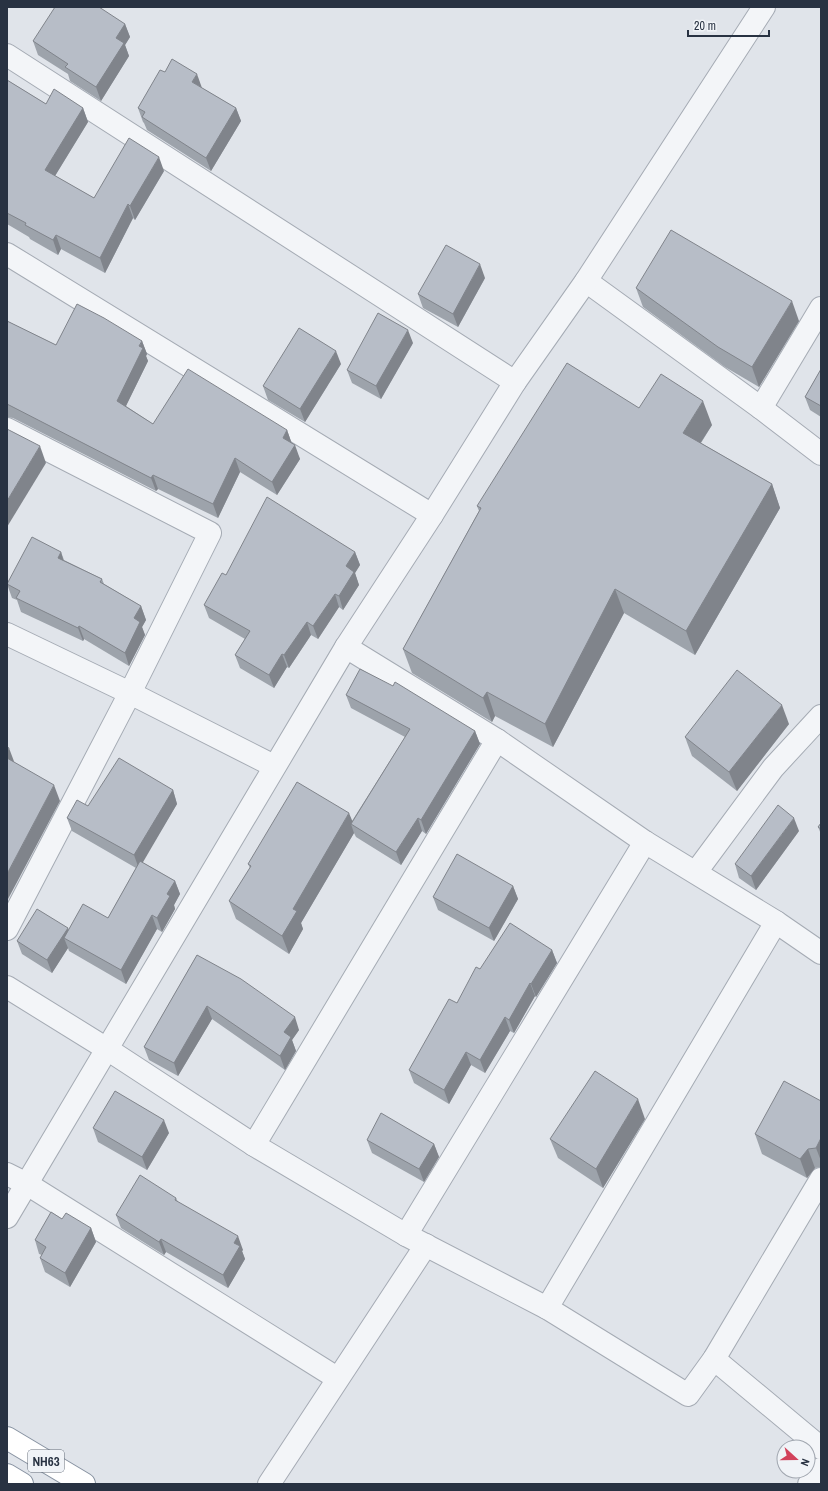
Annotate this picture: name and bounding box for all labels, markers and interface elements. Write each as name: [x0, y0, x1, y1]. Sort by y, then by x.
scale bar: [688, 12, 769, 38]
text: 20 m: [694, 18, 716, 34]
north arrow: [776, 1439, 816, 1479]
road number: NH63: [28, 1450, 64, 1472]
text: N: [798, 1457, 813, 1468]

